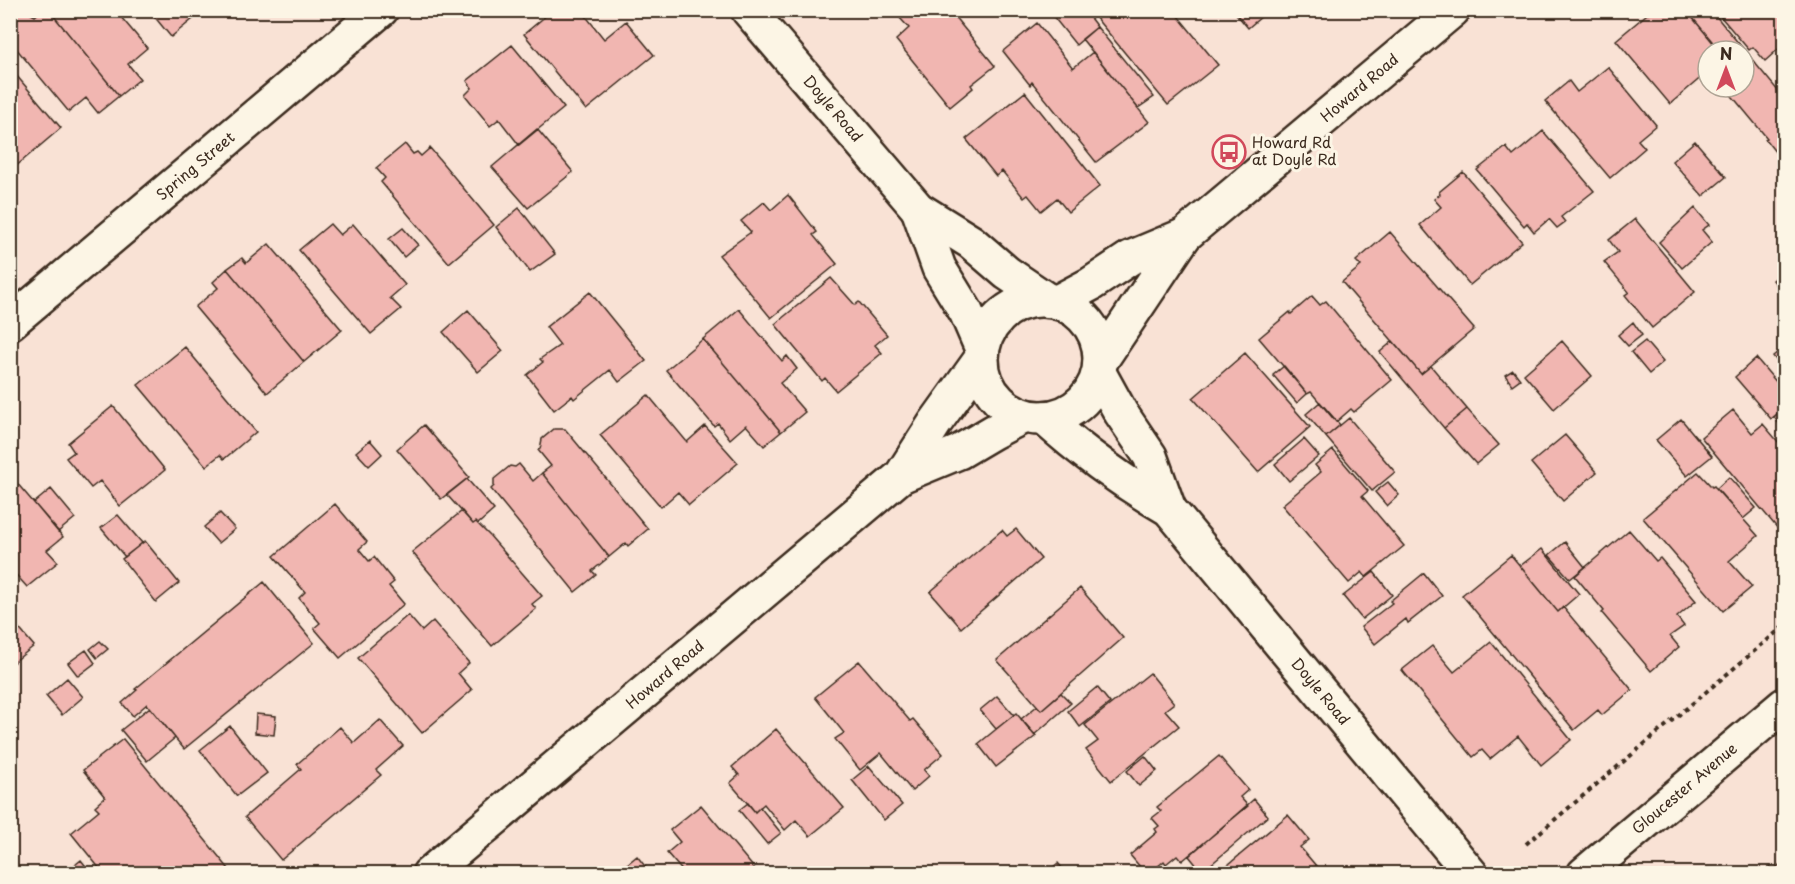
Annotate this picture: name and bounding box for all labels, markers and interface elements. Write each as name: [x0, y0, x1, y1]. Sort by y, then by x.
north arrow: [1696, 39, 1756, 99]
text: N: [1720, 41, 1732, 65]
street label: Howard Road: [1315, 47, 1403, 127]
street label: Doyle Road: [798, 69, 869, 146]
street label: Spring Street: [150, 125, 239, 205]
place label: Howard Rd at Doyle Rd: [1252, 130, 1336, 170]
bus stop icon: Howard Rd at Doyle Rd: [1211, 134, 1247, 170]
street label: Howard Road: [620, 634, 708, 713]
street label: Doyle Road: [1286, 652, 1356, 729]
street label: Gloucester Avenue: [1626, 736, 1742, 839]

